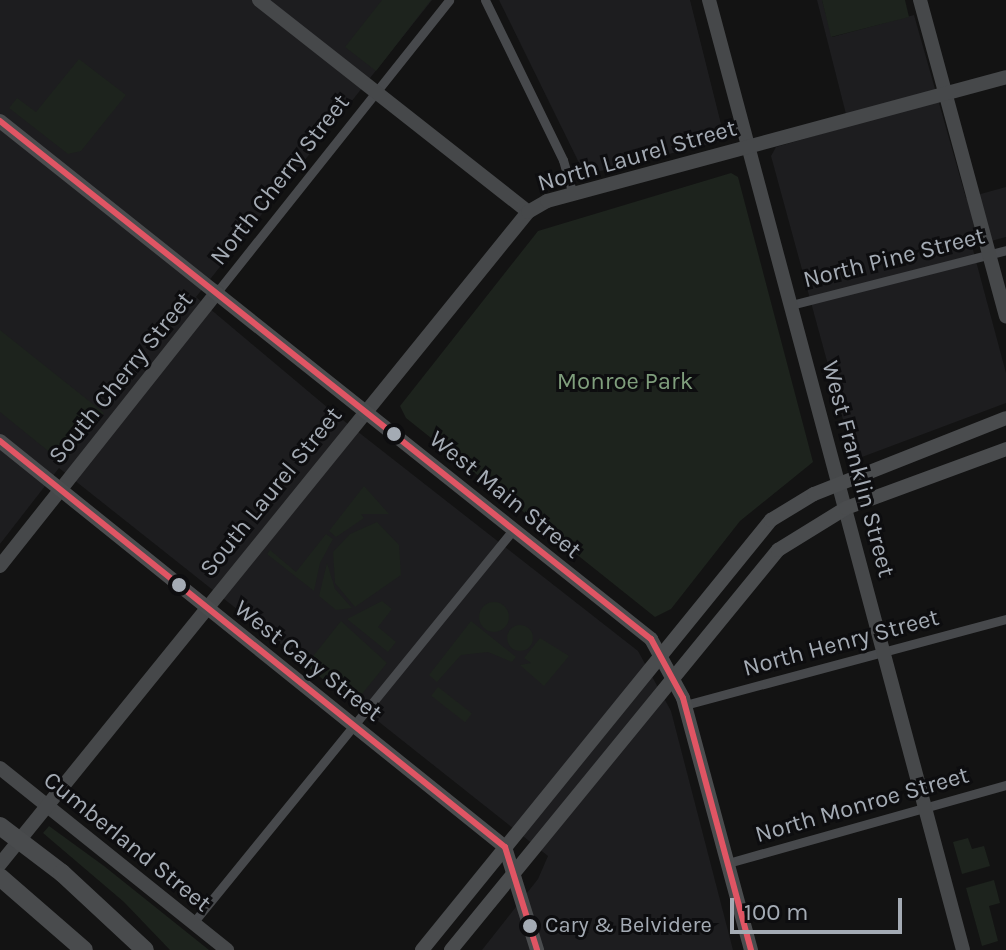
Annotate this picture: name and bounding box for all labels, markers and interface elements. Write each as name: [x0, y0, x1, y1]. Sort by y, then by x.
street label: North Cherry Street: [204, 89, 356, 271]
street label: North Laurel Street: [534, 114, 740, 198]
street label: North Pine Street: [800, 221, 988, 295]
street label: South Cherry Street: [43, 286, 199, 470]
street label: West Franklin Street: [815, 358, 901, 580]
park label: Monroe Park: [557, 368, 693, 396]
street label: South Laurel Street: [194, 401, 348, 583]
street label: West Main Street: [423, 425, 587, 565]
unlabelled marker: [386, 426, 402, 442]
unlabelled marker: [171, 577, 187, 593]
street label: West Cary Street: [228, 594, 388, 728]
street label: North Henry Street: [740, 603, 942, 683]
street label: North Monroe Street: [752, 761, 972, 849]
street label: Cumberland Street: [37, 766, 217, 918]
scale bar: [734, 882, 906, 932]
text: 100 m: [744, 898, 809, 926]
place label: Cary & Belvidere: [545, 913, 712, 939]
marker: Cary & Belvidere: [522, 918, 538, 934]

